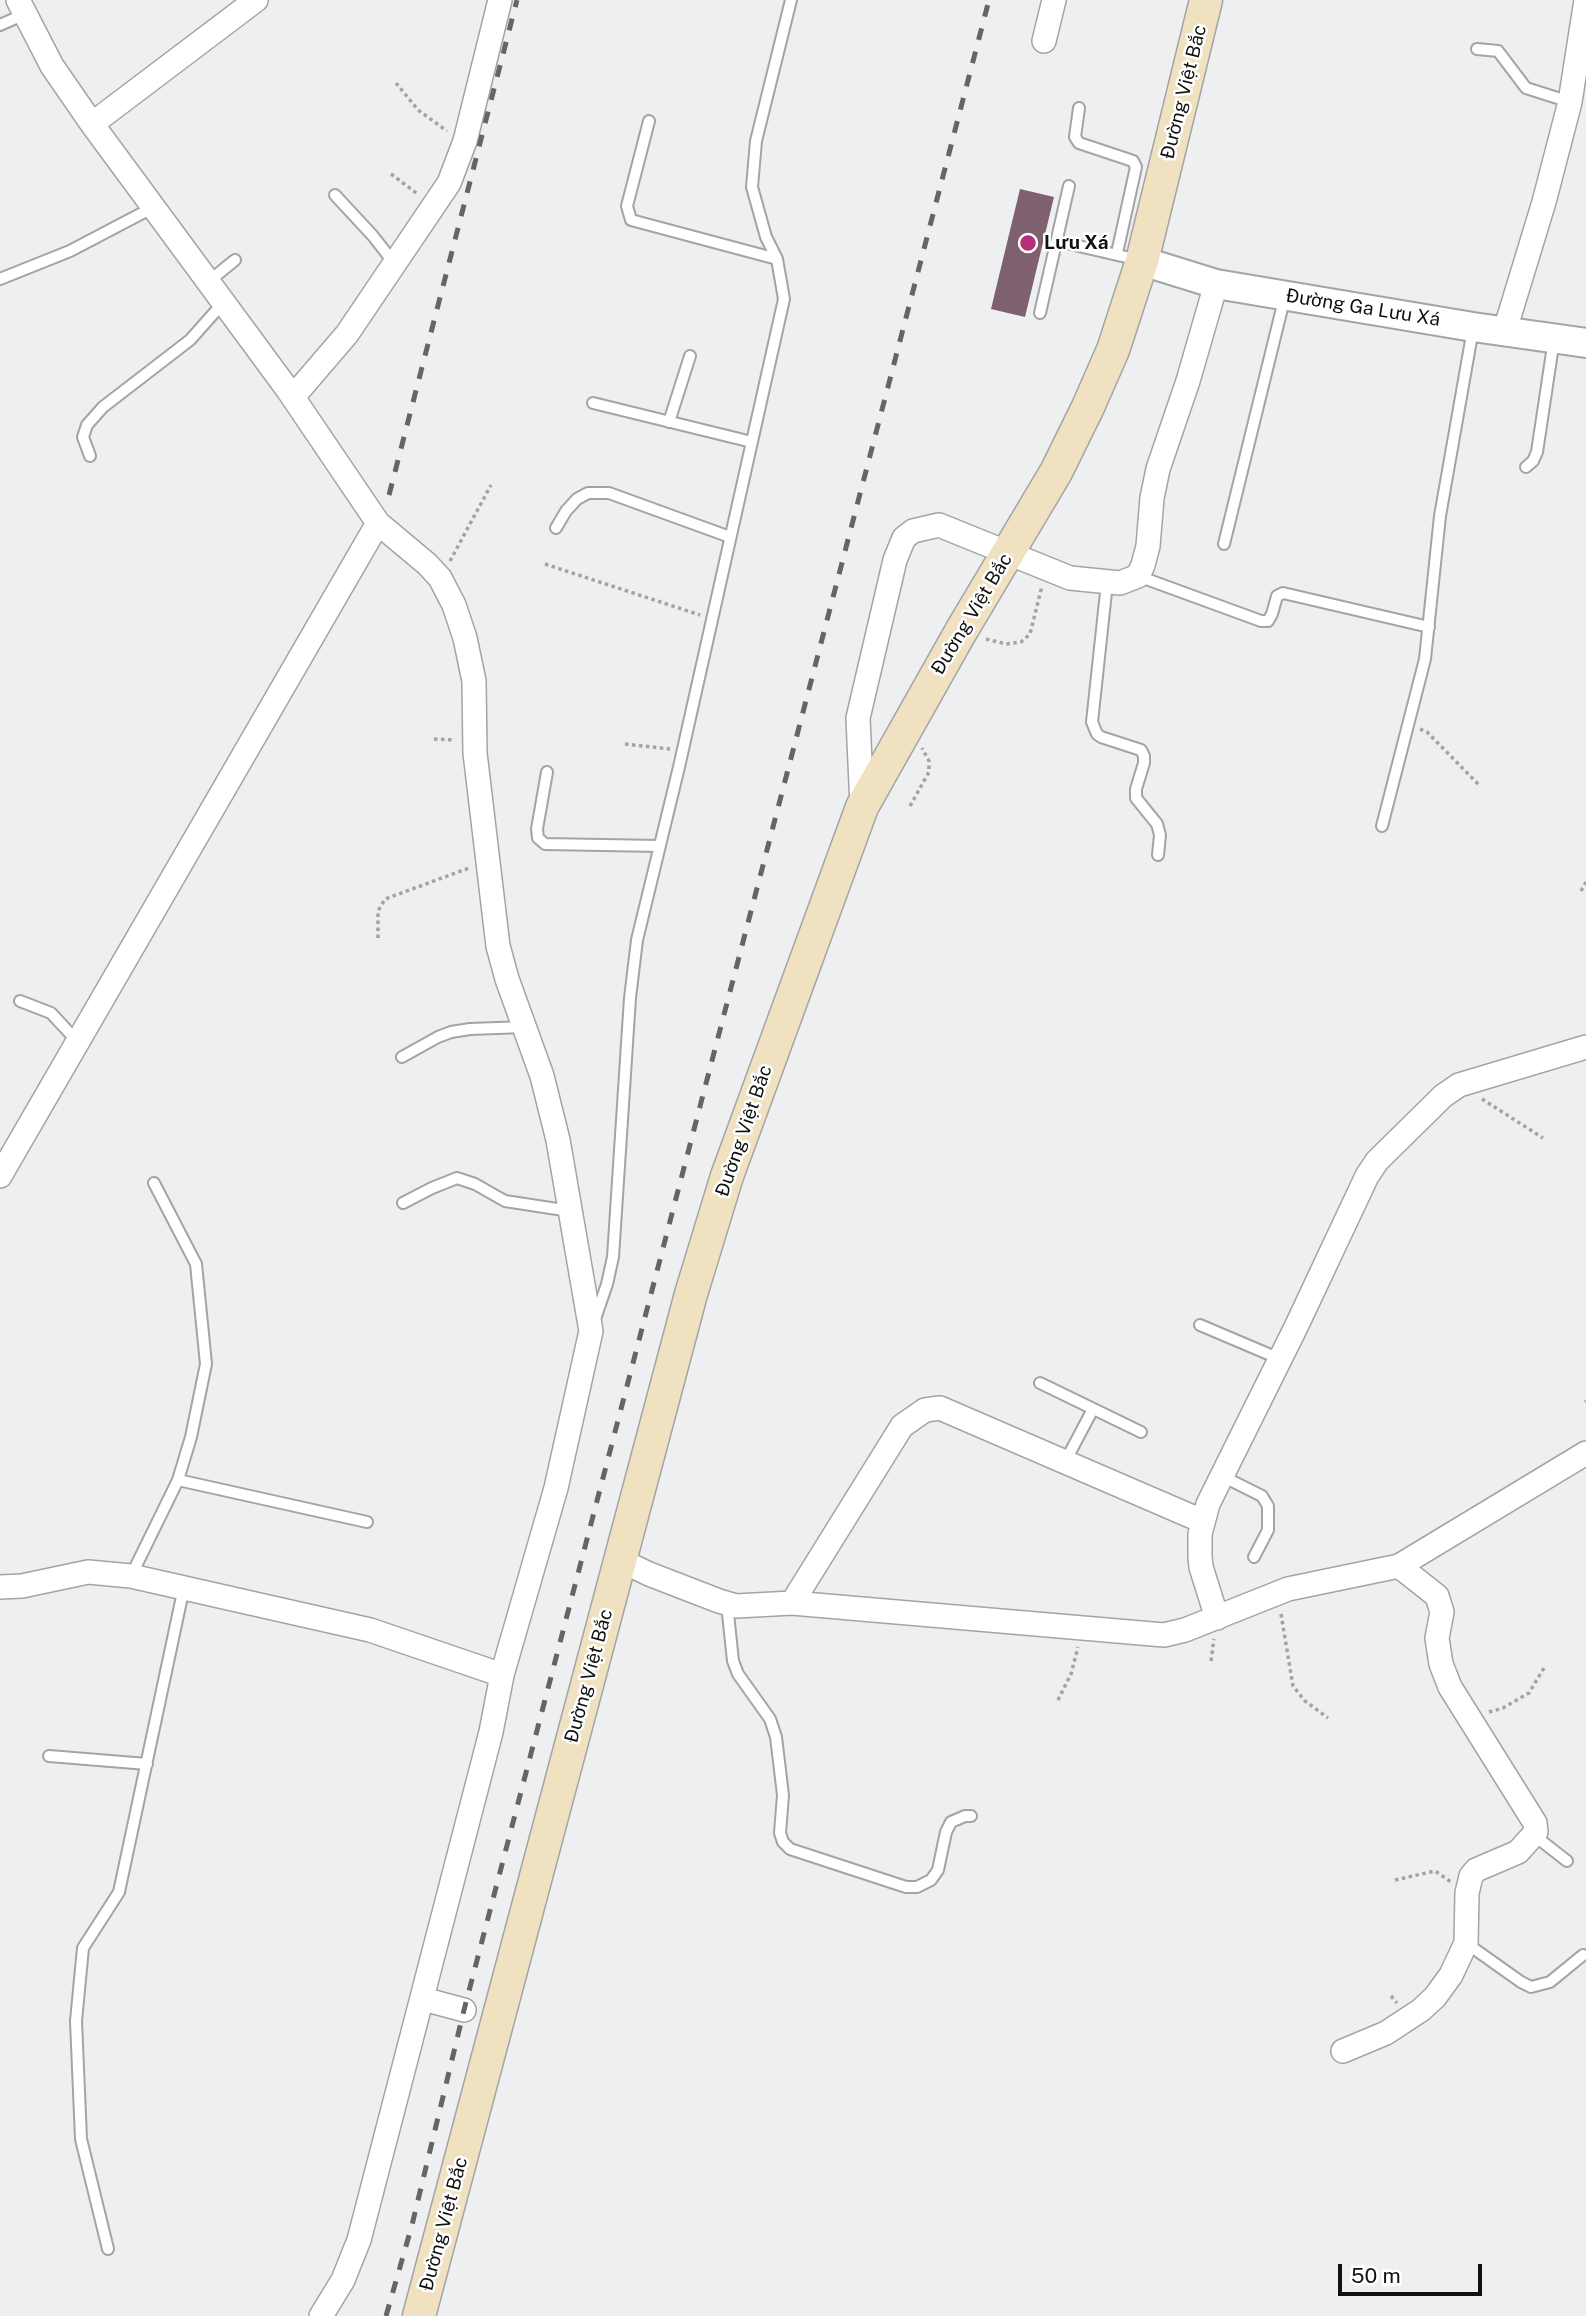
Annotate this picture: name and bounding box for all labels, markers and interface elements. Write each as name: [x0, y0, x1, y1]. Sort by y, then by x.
street label: Đường Việt Bắc: [1156, 22, 1212, 162]
place label: Lưu Xá: [1044, 232, 1108, 254]
marker: Lưu Xá: [1018, 233, 1038, 253]
street label: Đường Ga Lưu Xá: [1284, 285, 1442, 331]
street label: Đường Việt Bắc: [927, 549, 1017, 679]
street label: Đường Việt Bắc: [711, 1062, 777, 1200]
street label: Đường Việt Bắc: [560, 1607, 618, 1745]
street label: Đường Việt Bắc: [415, 2155, 473, 2293]
scale bar: [1341, 2250, 1484, 2294]
text: 50 m: [1351, 2263, 1401, 2288]

